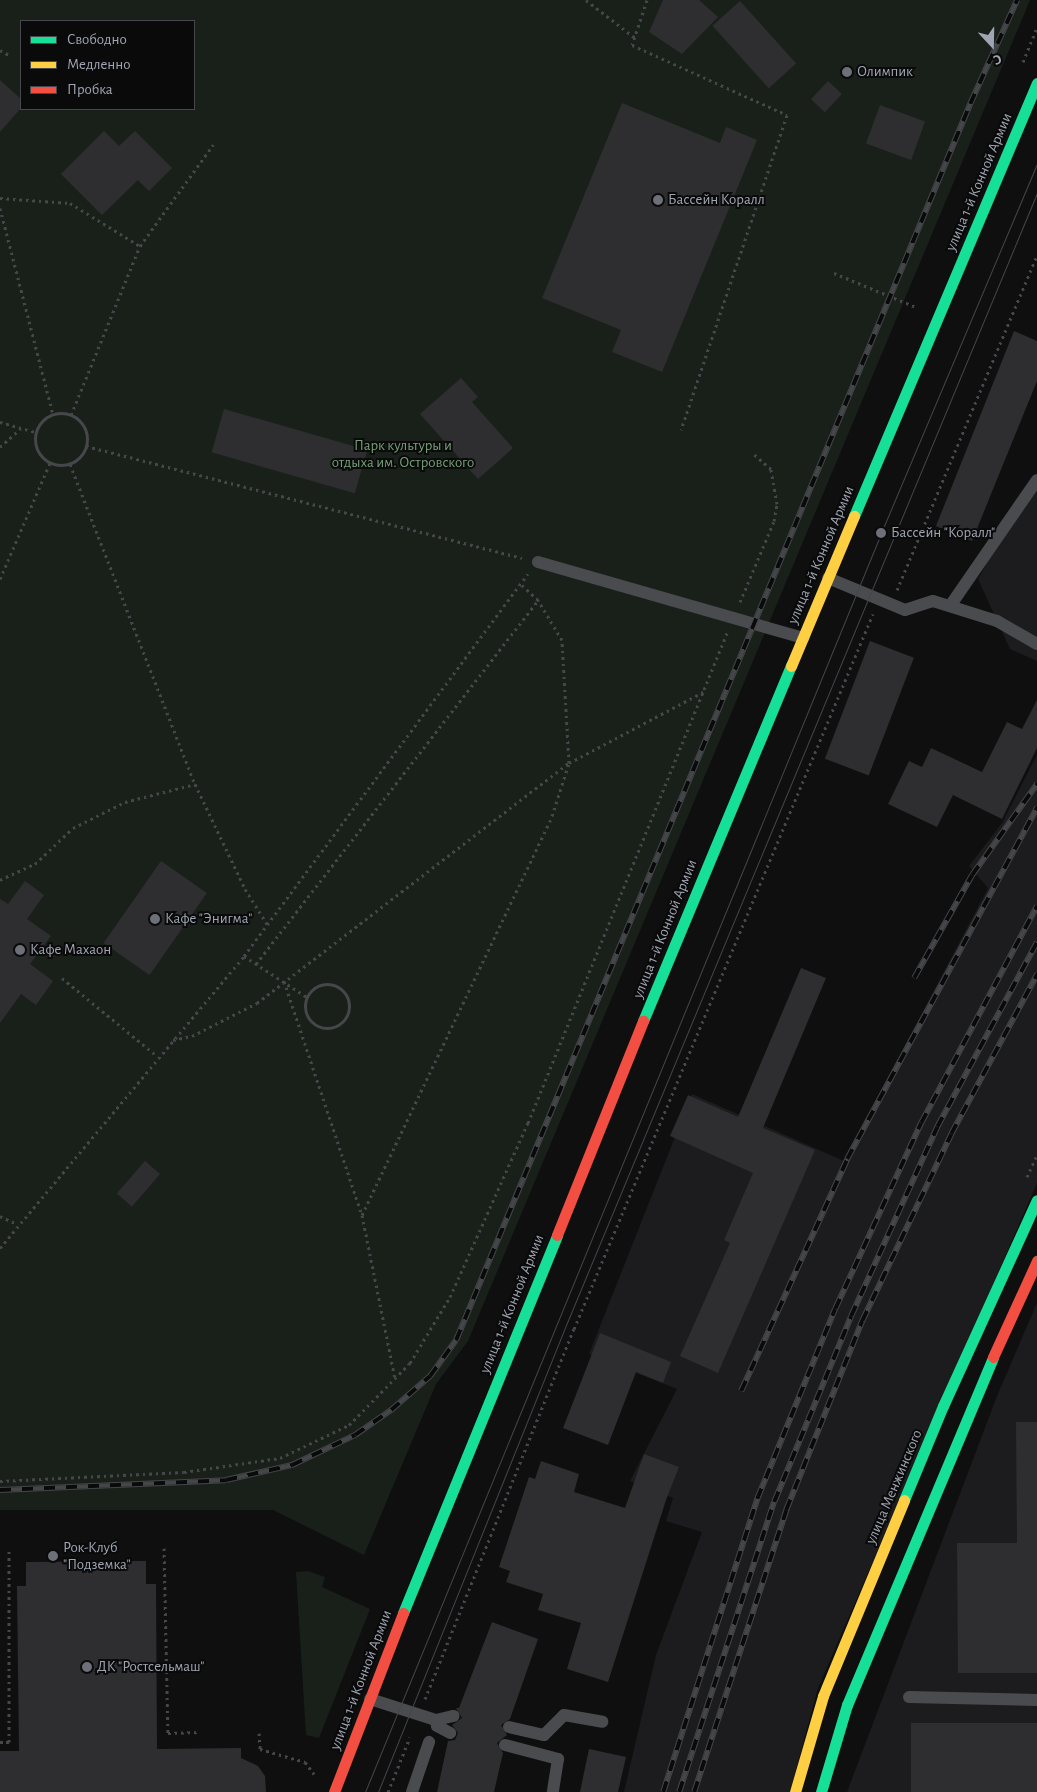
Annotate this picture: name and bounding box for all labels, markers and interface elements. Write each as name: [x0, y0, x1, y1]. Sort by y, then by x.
legend: [20, 20, 195, 110]
north arrow: [967, 20, 1017, 70]
text: Свободно: [67, 32, 127, 47]
text: С: [991, 51, 1004, 67]
text: Медленно: [67, 57, 131, 72]
place label: Олимпик: [857, 63, 913, 81]
marker: Олимпик: [841, 66, 853, 78]
text: Пробка: [67, 82, 113, 97]
street label: улица 1-й Конной Армии: [942, 110, 1016, 254]
place label: Бассейн Коралл: [668, 191, 765, 209]
marker: Бассейн Коралл: [652, 194, 664, 206]
park label: Парк культуры и отдыха им. Островского: [332, 436, 474, 471]
street label: улица 1-й Конной Армии: [784, 483, 858, 627]
place label: Бассейн "Коралл": [891, 524, 995, 542]
marker: Бассейн "Коралл": [875, 527, 887, 539]
street label: улица 1-й Конной Армии: [629, 857, 701, 1001]
place label: Кафе "Энигма": [165, 910, 253, 928]
marker: Кафе "Энигма": [149, 913, 161, 925]
place label: Кафе Махаон: [30, 941, 111, 959]
marker: Кафе Махаон: [14, 944, 26, 956]
street label: улица 1-й Конной Армии: [476, 1232, 548, 1376]
street label: улица Менжинского: [862, 1427, 926, 1547]
place label: Рок-Клуб "Подземка": [63, 1538, 131, 1573]
marker: Рок-Клуб "Подземка": [47, 1550, 59, 1562]
street label: улица 1-й Конной Армии: [326, 1608, 396, 1752]
place label: ДК "Ростсельмаш": [97, 1658, 205, 1676]
marker: ДК "Ростсельмаш": [81, 1661, 93, 1673]

